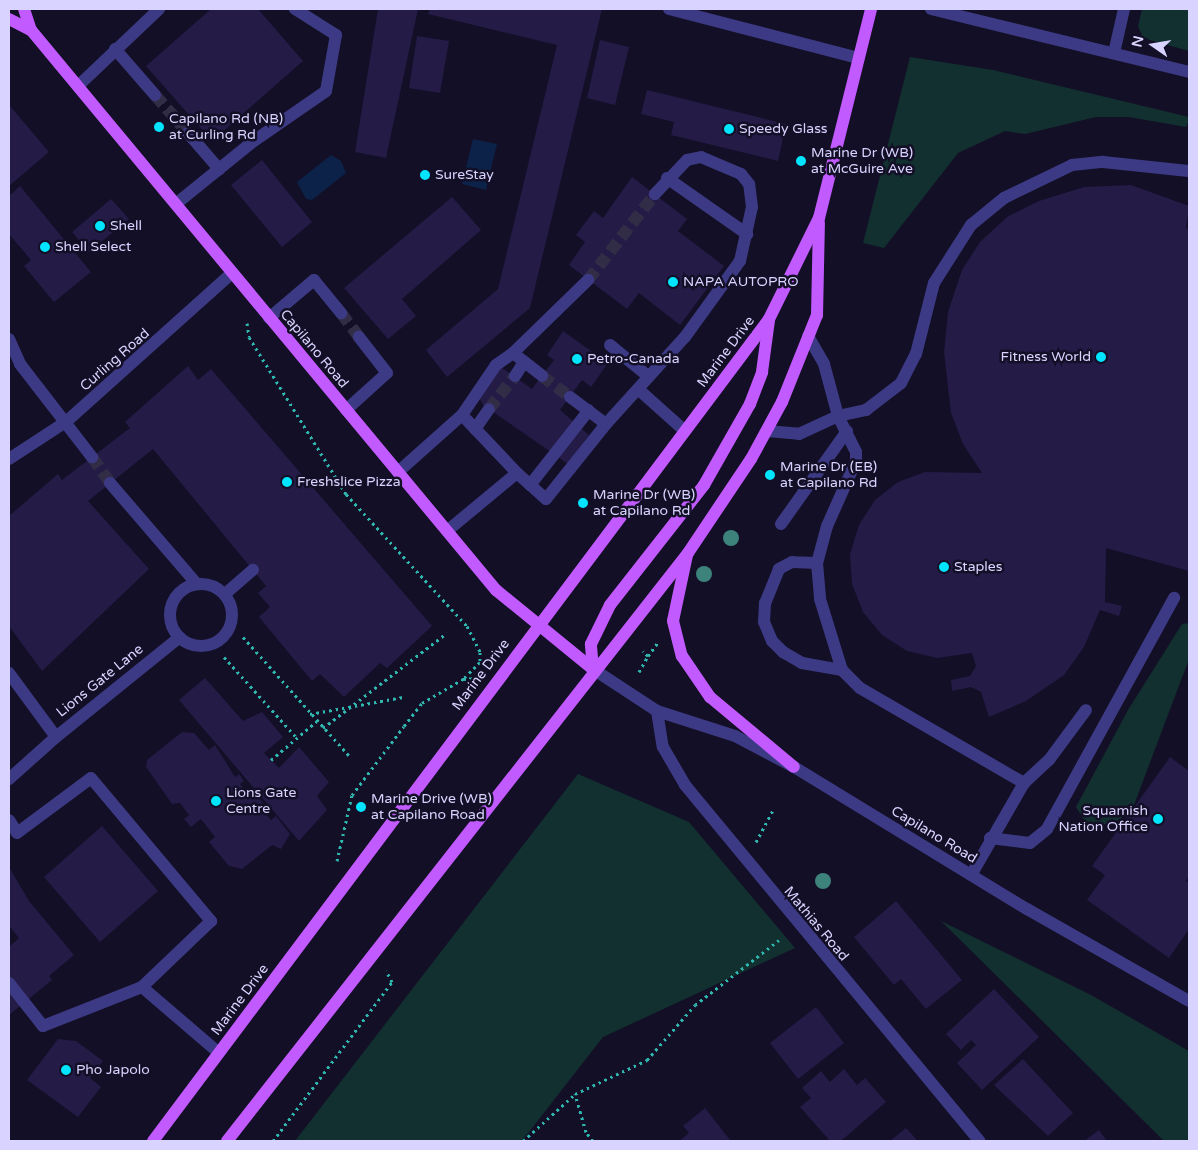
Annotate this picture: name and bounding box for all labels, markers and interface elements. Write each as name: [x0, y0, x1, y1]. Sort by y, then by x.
north arrow: [1128, 20, 1178, 70]
text: N: [1128, 34, 1147, 49]
place label: Capilano Rd (NB) at Curling Rd: [169, 111, 283, 144]
marker: Capilano Rd (NB) at Curling Rd: [153, 121, 165, 133]
place label: Speedy Glass: [739, 121, 828, 137]
marker: Speedy Glass: [723, 123, 735, 135]
place label: Marine Dr (WB) at McGuire Ave: [811, 145, 913, 178]
marker: Marine Dr (WB) at McGuire Ave: [795, 155, 807, 167]
place label: SureStay: [435, 167, 494, 183]
marker: SureStay: [419, 169, 431, 181]
place label: Shell: [110, 218, 142, 234]
marker: Shell: [94, 220, 106, 232]
place label: Shell Select: [55, 239, 131, 255]
marker: Shell Select: [39, 241, 51, 253]
place label: NAPA AUTOPRO: [683, 274, 799, 290]
marker: NAPA AUTOPRO: [667, 276, 679, 288]
street label: Capilano Road: [276, 306, 352, 392]
street label: Marine Drive: [694, 313, 758, 391]
street label: Curling Road: [77, 325, 153, 395]
place label: Fitness World: [1001, 349, 1091, 365]
place label: Petro-Canada: [587, 351, 680, 367]
marker: Fitness World: [1095, 351, 1107, 363]
marker: Petro-Canada: [571, 353, 583, 365]
place label: Marine Dr (EB) at Capilano Rd: [780, 459, 877, 492]
marker: Marine Dr (EB) at Capilano Rd: [764, 469, 776, 481]
place label: Freshslice Pizza: [297, 474, 401, 490]
marker: Freshslice Pizza: [281, 476, 293, 488]
place label: Marine Dr (WB) at Capilano Rd: [593, 487, 695, 520]
marker: Marine Dr (WB) at Capilano Rd: [577, 497, 589, 509]
place label: Staples: [954, 559, 1002, 575]
marker: Staples: [938, 561, 950, 573]
street label: Marine Drive: [449, 636, 513, 714]
street label: Lions Gate Lane: [53, 641, 147, 721]
place label: Lions Gate Centre: [226, 785, 296, 818]
place label: Marine Drive (WB) at Capilano Road: [371, 791, 492, 824]
marker: Lions Gate Centre: [210, 795, 222, 807]
marker: Marine Drive (WB) at Capilano Road: [355, 801, 367, 813]
street label: Capilano Road: [888, 803, 980, 867]
place label: Squamish Nation Office: [1058, 803, 1148, 836]
marker: Squamish Nation Office: [1152, 813, 1164, 825]
street label: Mathias Road: [780, 883, 852, 965]
street label: Marine Drive: [208, 961, 272, 1039]
place label: Pho Japolo: [76, 1062, 150, 1078]
marker: Pho Japolo: [60, 1064, 72, 1076]

